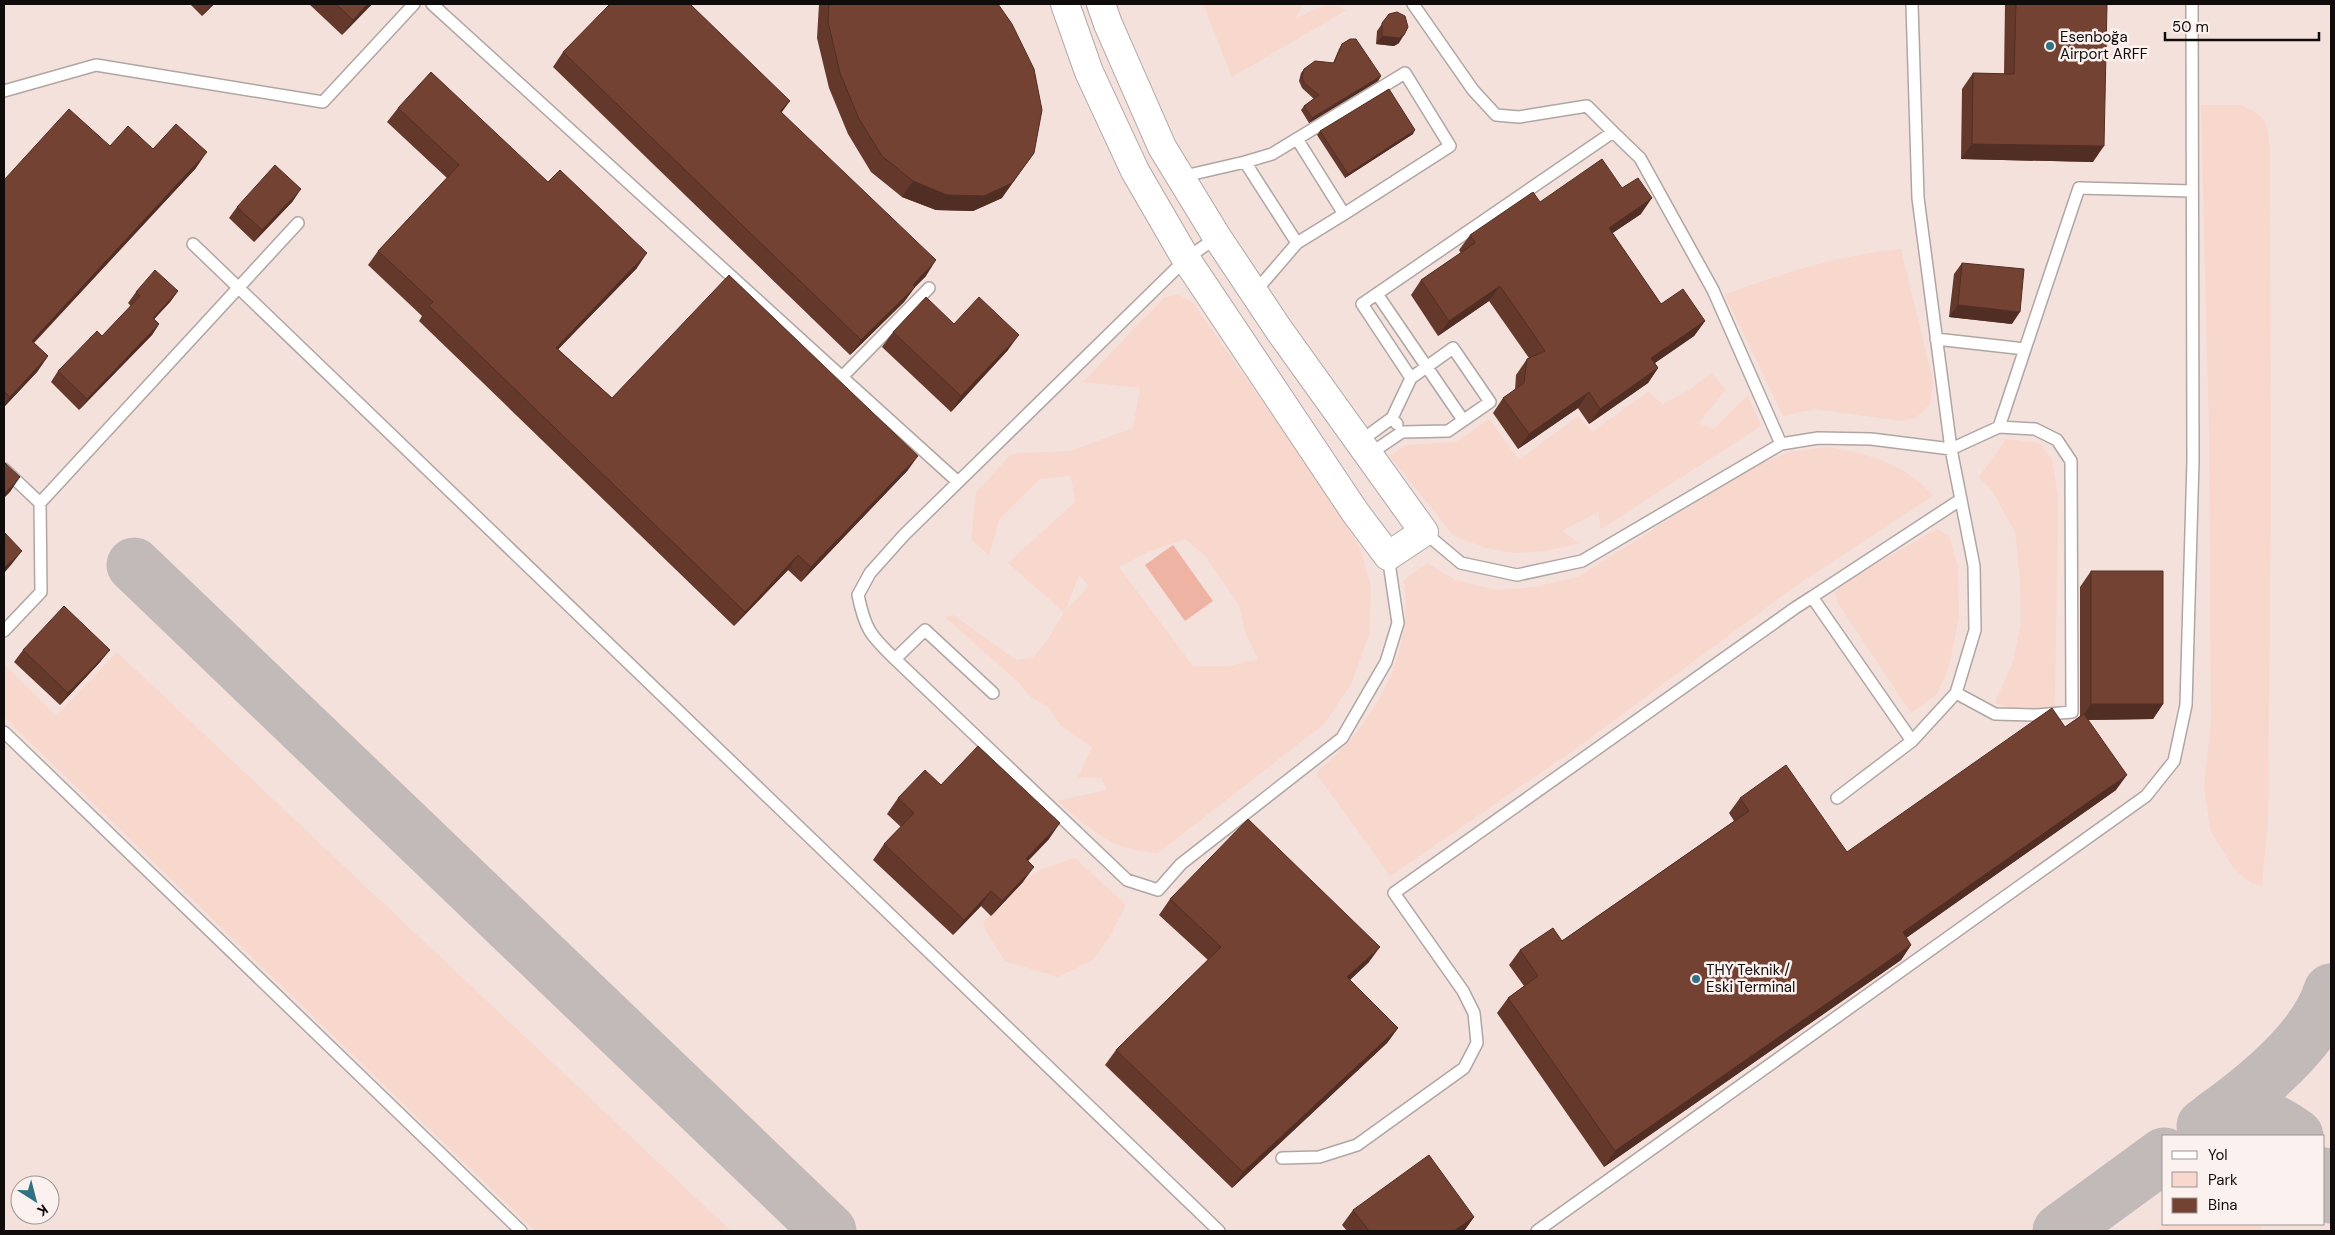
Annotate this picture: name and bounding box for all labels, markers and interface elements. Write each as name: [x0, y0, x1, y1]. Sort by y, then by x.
scale bar: [2165, 10, 2319, 42]
text: 50 m: [2172, 17, 2209, 37]
place label: Esenboğa Airport ARFF: [2060, 27, 2148, 64]
marker: Esenboğa Airport ARFF: [2044, 40, 2056, 52]
place label: THY Teknik / Eski Terminal: [1706, 960, 1795, 997]
marker: THY Teknik / Eski Terminal: [1690, 973, 1702, 985]
legend: [2162, 1135, 2325, 1225]
text: Yol: [2208, 1145, 2228, 1165]
text: Park: [2208, 1170, 2238, 1190]
north arrow: [10, 1175, 60, 1225]
text: Bina: [2208, 1195, 2237, 1215]
text: K: [34, 1201, 52, 1220]

